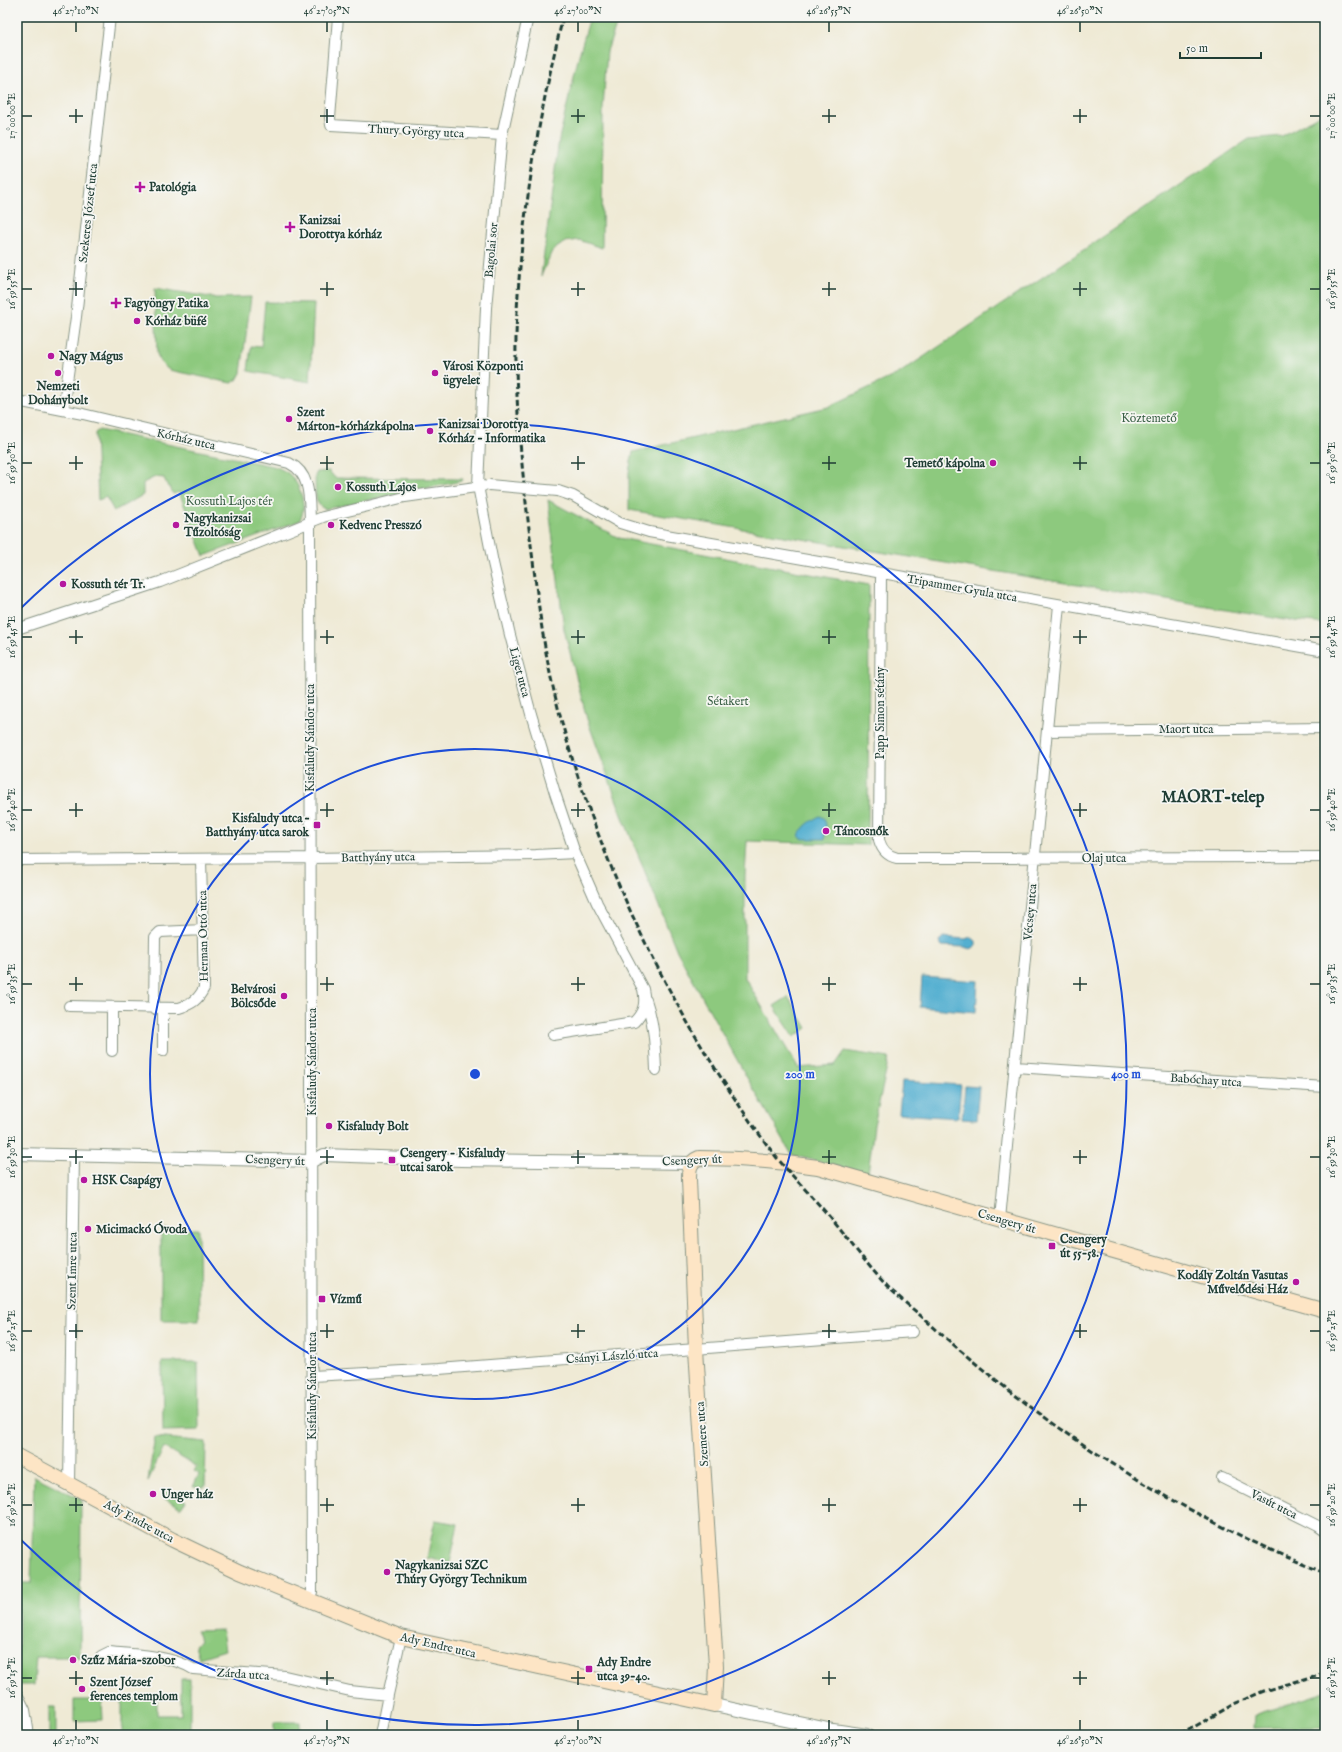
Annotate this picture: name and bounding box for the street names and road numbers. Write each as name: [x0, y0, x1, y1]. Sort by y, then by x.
street label: Thury György utca: [367, 121, 465, 142]
street label: Szekeres József utca: [76, 162, 102, 264]
street label: Bagolai sor: [482, 221, 501, 278]
street label: Kórház utca: [155, 425, 218, 454]
street label: Tripammer Gyula utca: [906, 571, 1019, 607]
street label: Liget utca: [506, 645, 534, 700]
street label: Papp Simon sétány: [873, 666, 889, 759]
street label: Kisfaludy Sándor utca: [303, 683, 318, 792]
street label: Maort utca: [1159, 722, 1214, 737]
street label: Batthyány utca: [341, 849, 416, 866]
street label: Olaj utca: [1082, 851, 1127, 866]
street label: Vécsey utca: [1020, 882, 1041, 942]
street label: Herman Ottó utca: [195, 889, 212, 982]
street label: Kisfaludy Sándor utca: [305, 1007, 320, 1116]
street label: Babóchay utca: [1170, 1071, 1243, 1091]
street label: Csengery út: [662, 1151, 722, 1170]
street label: Csengery út: [245, 1152, 305, 1169]
street label: Csengery út: [976, 1206, 1038, 1237]
street label: Szent Imre utca: [64, 1231, 81, 1310]
street label: Kisfaludy Sándor utca: [305, 1331, 320, 1440]
street label: Csányi László utca: [565, 1346, 660, 1367]
street label: Szemere utca: [693, 1400, 712, 1467]
street label: Vasút utca: [1247, 1486, 1300, 1523]
street label: Ady Endre utca: [100, 1496, 177, 1547]
street label: Ady Endre utca: [398, 1629, 478, 1662]
street label: Zárda utca: [216, 1665, 271, 1684]

